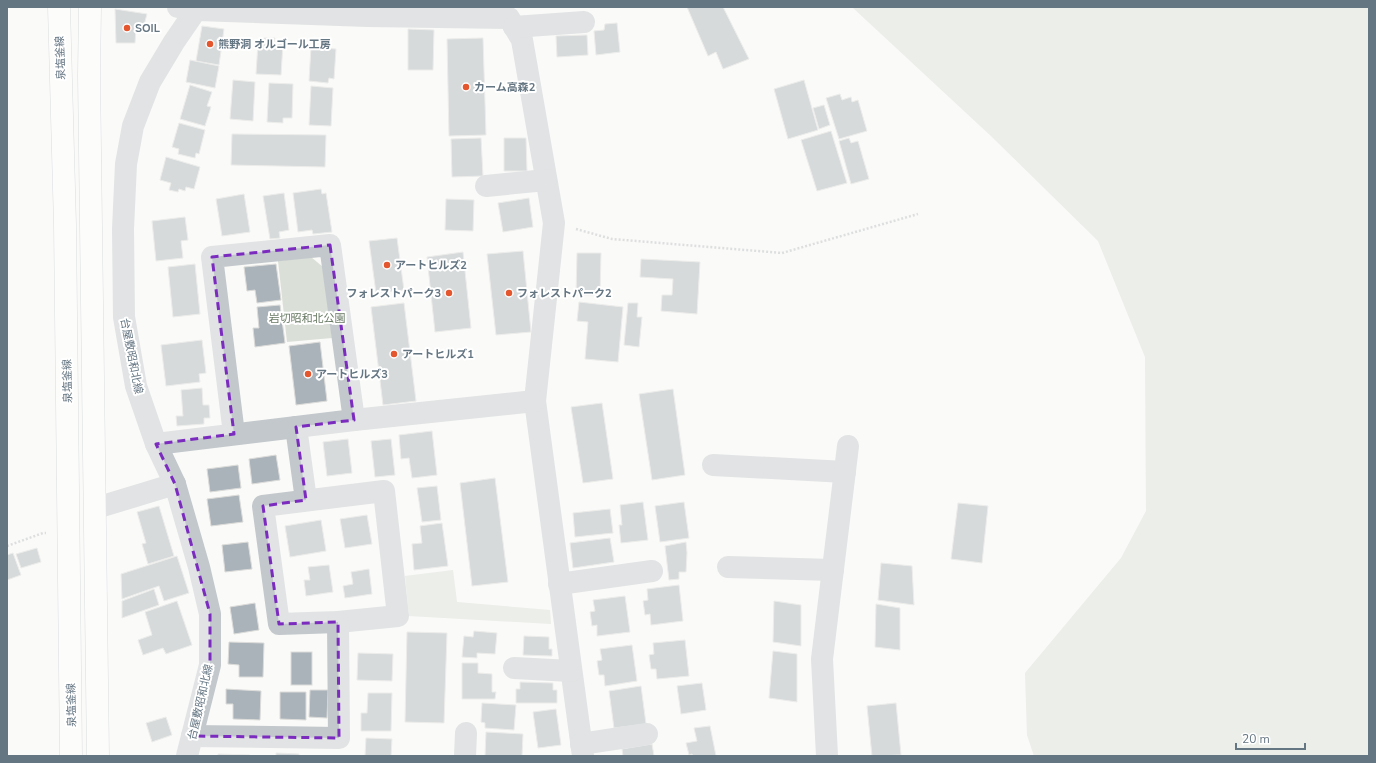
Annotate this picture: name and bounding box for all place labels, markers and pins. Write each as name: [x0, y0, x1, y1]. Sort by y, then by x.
place label: SOIL: [135, 21, 160, 36]
marker: SOIL: [122, 23, 132, 33]
place label: 熊野洞 オルゴール工房: [218, 37, 331, 52]
marker: 熊野洞 オルゴール工房: [205, 39, 215, 49]
place label: カーム高森2: [474, 80, 536, 95]
marker: カーム高森2: [461, 82, 471, 92]
place label: アートヒルズ2: [395, 258, 467, 273]
marker: アートヒルズ2: [382, 260, 392, 270]
place label: フォレストパーク3: [346, 286, 441, 301]
place label: フォレストパーク2: [517, 286, 612, 301]
marker: フォレストパーク3: [444, 288, 454, 298]
marker: フォレストパーク2: [504, 288, 514, 298]
place label: アートヒルズ1: [402, 347, 474, 362]
marker: アートヒルズ1: [389, 349, 399, 359]
place label: アートヒルズ3: [316, 367, 388, 382]
marker: アートヒルズ3: [303, 369, 313, 379]

